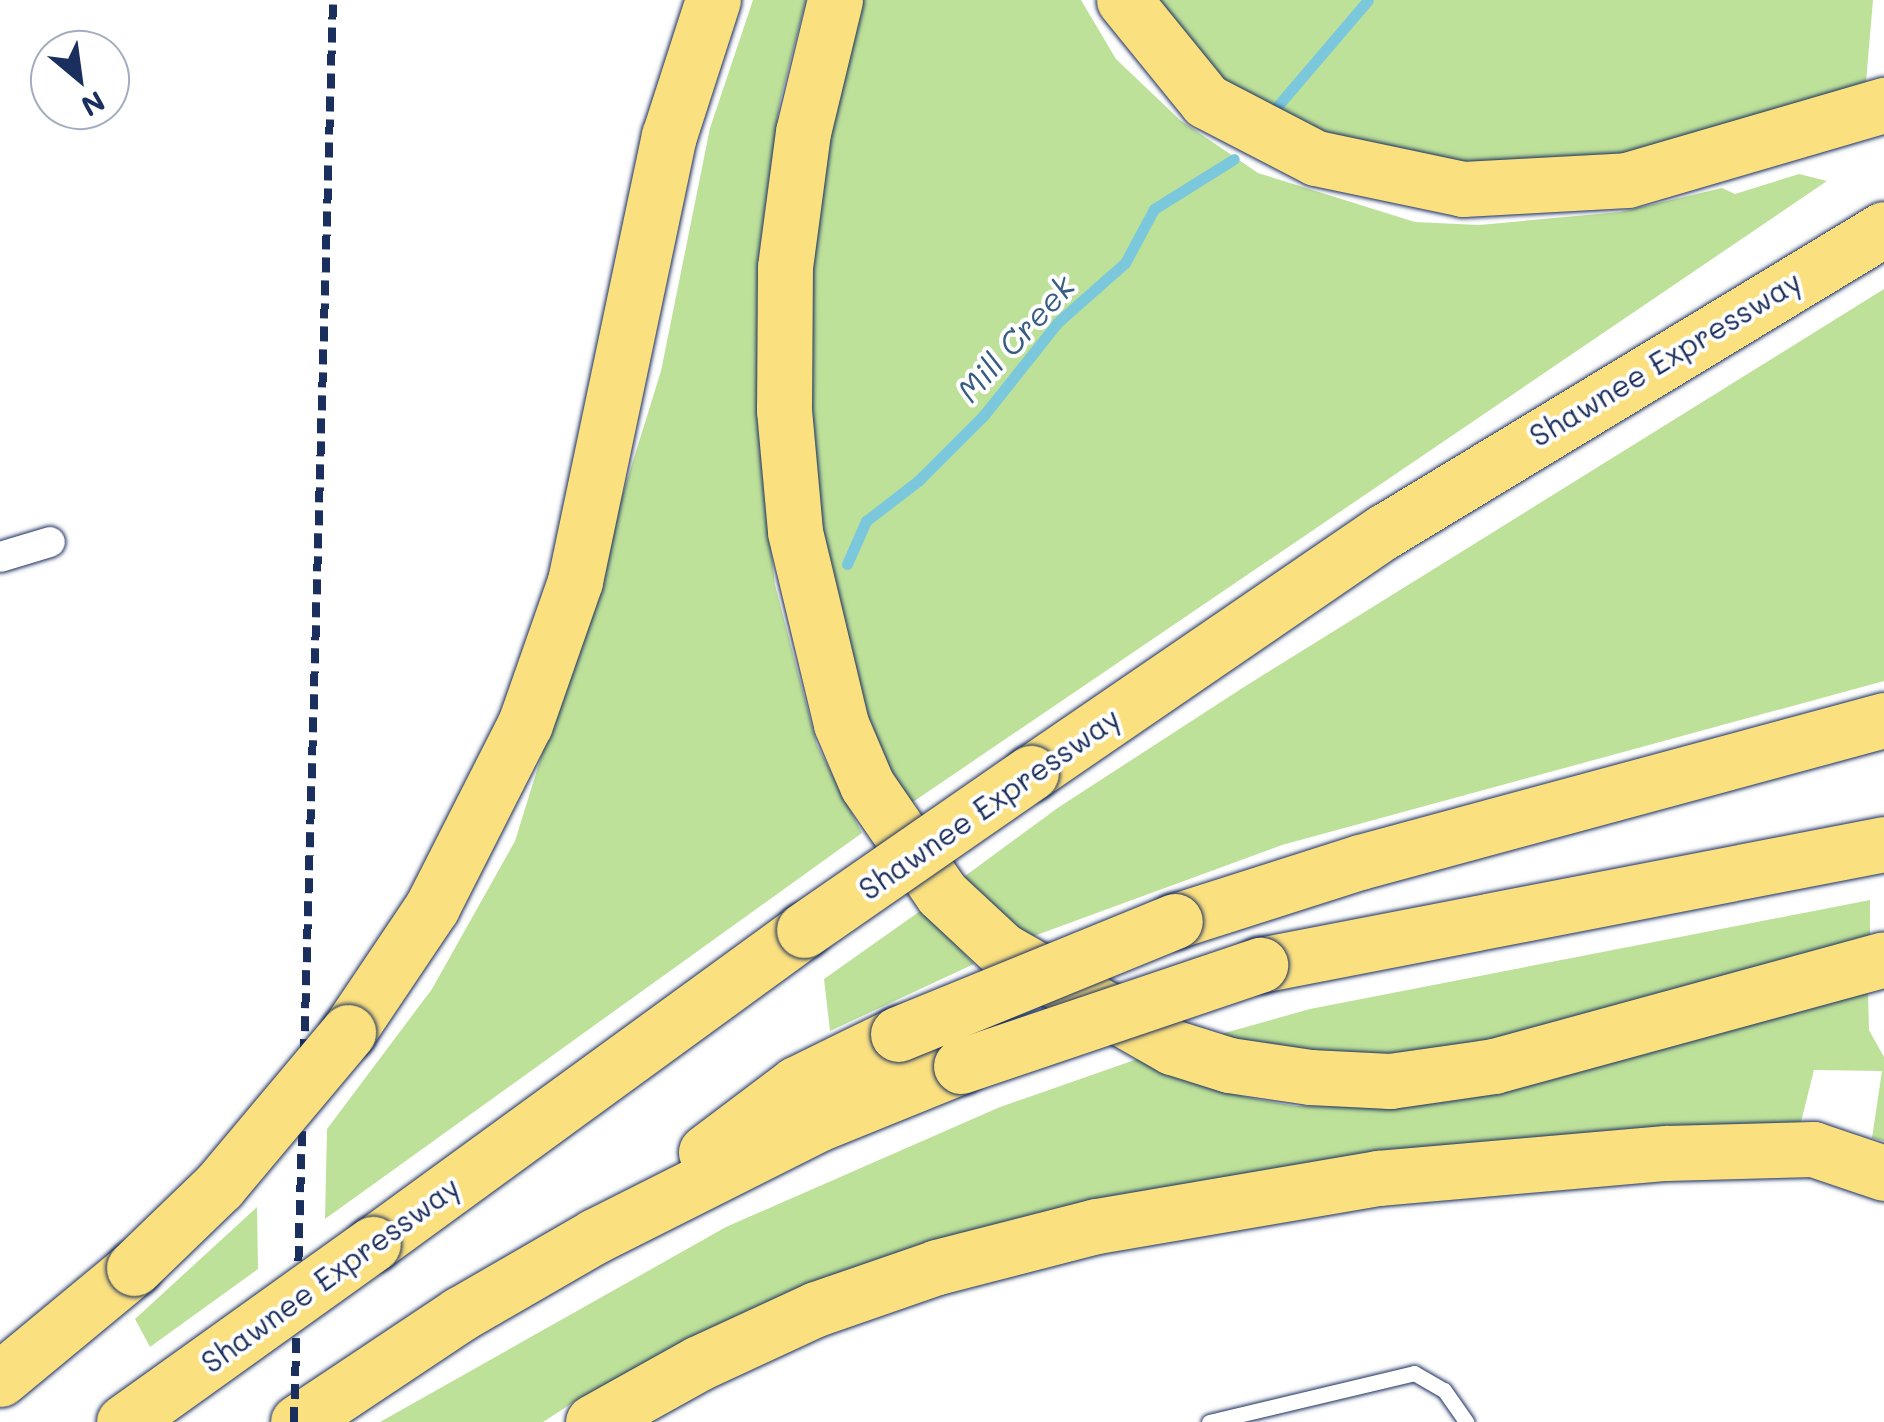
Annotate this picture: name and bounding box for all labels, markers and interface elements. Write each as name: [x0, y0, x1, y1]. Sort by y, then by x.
north arrow: [30, 30, 130, 130]
text: N: [76, 84, 112, 125]
street label: Shawnee Expressway: [1523, 263, 1807, 453]
water label: Mill Creek: [948, 267, 1082, 409]
street label: Shawnee Expressway: [851, 699, 1127, 907]
street label: Shawnee Expressway: [194, 1168, 466, 1380]

